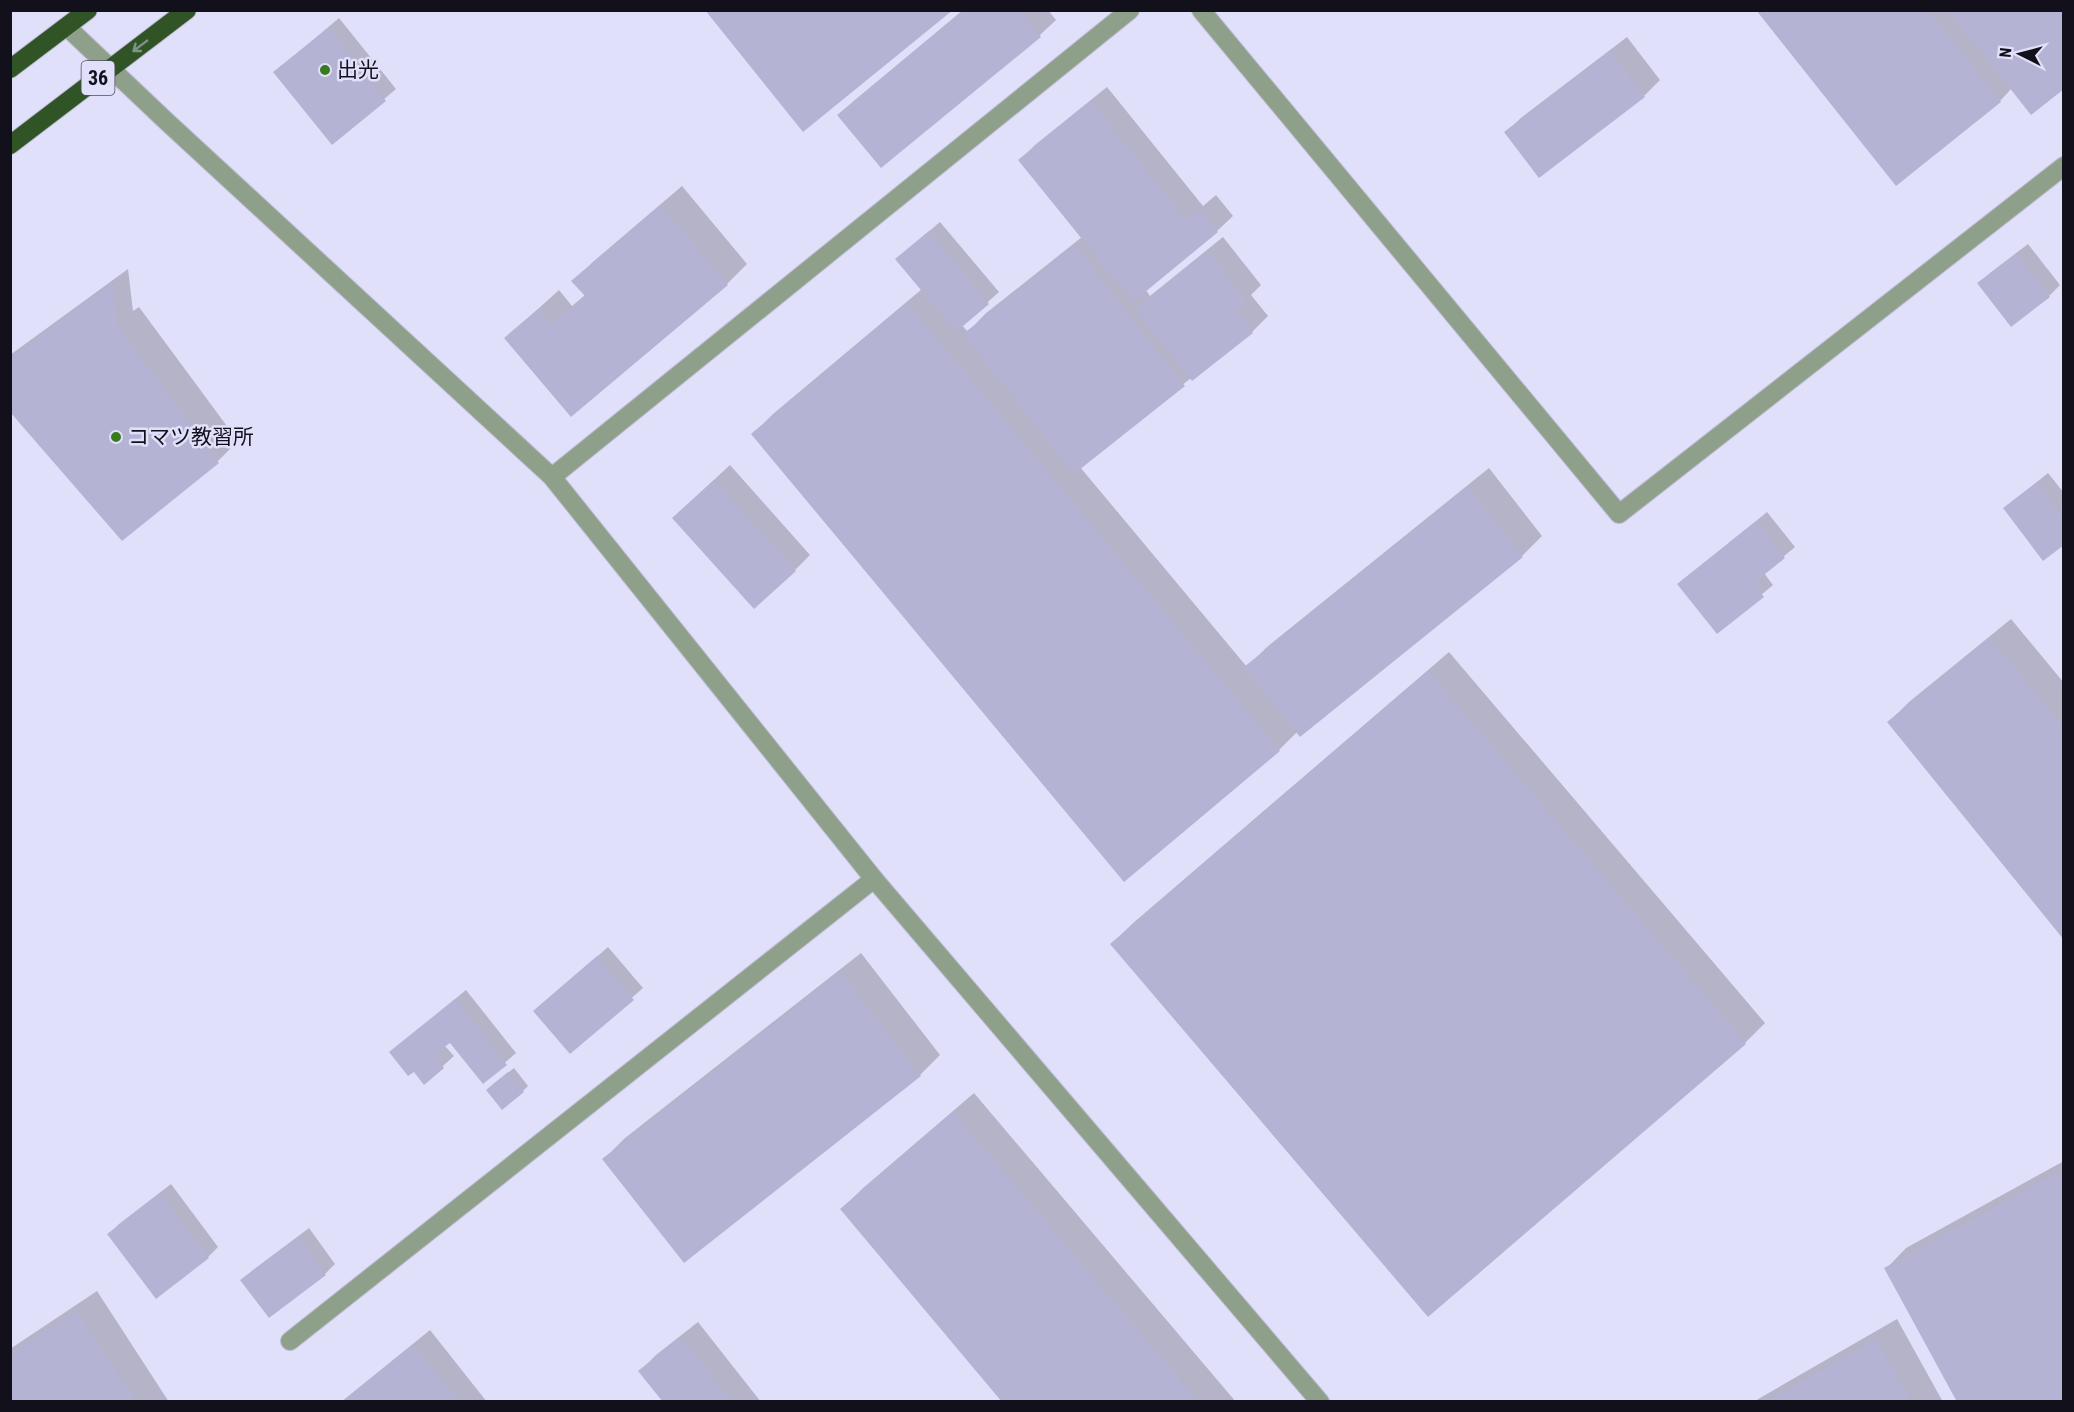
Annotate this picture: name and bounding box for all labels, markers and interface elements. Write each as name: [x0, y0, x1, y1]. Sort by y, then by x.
north arrow: [1990, 24, 2050, 84]
one-way arrow: [132, 39, 148, 52]
text: N: [1996, 47, 2016, 58]
place label: 出光: [337, 58, 379, 82]
road number: 36: [82, 61, 114, 95]
marker: 出光: [318, 63, 332, 77]
place label: コマツ教習所: [128, 425, 254, 449]
marker: コマツ教習所: [109, 430, 123, 444]

